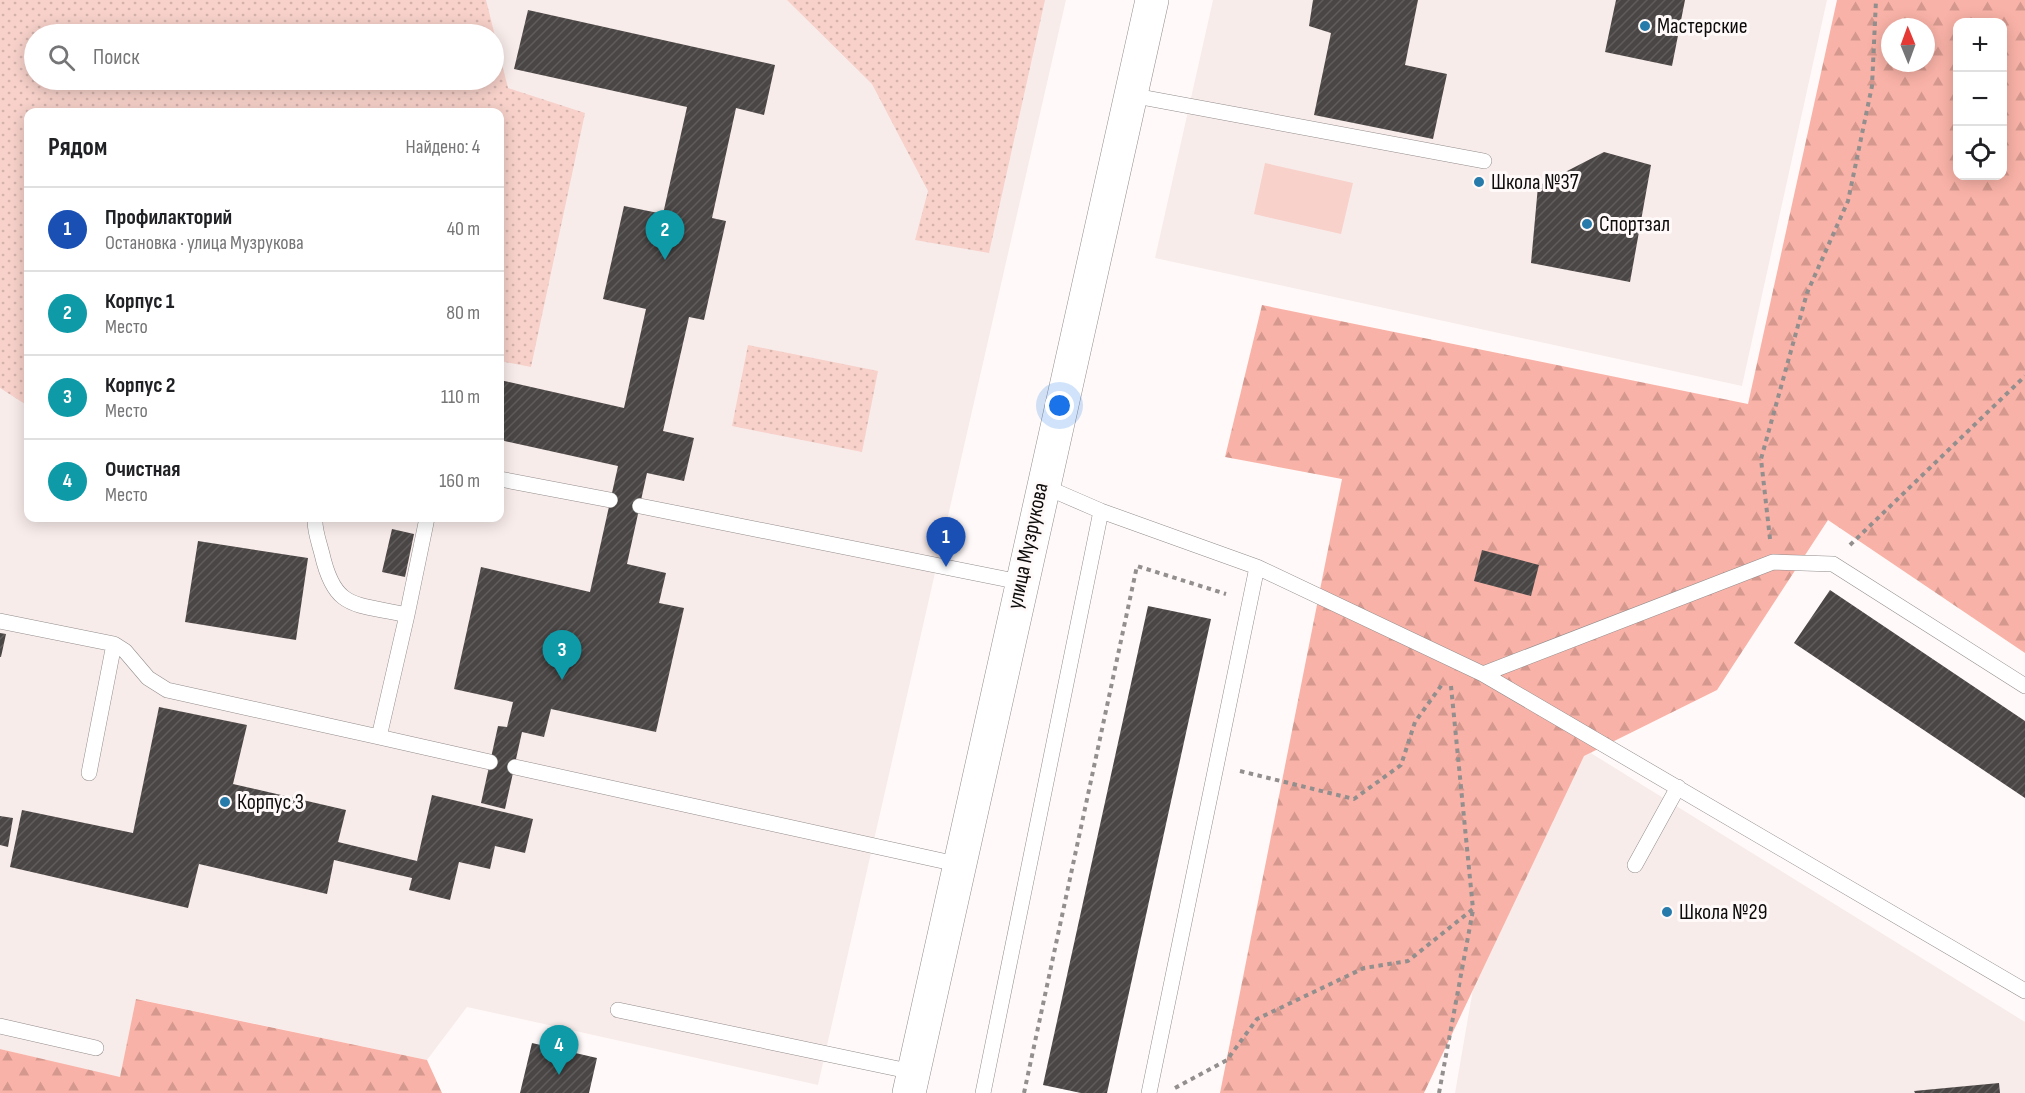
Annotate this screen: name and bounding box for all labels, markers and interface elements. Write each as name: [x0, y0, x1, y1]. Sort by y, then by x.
place label: Мастерские: [1657, 13, 1748, 40]
north arrow: [1881, 18, 1935, 72]
map controls: [1953, 18, 2007, 180]
button: +: [1953, 18, 2007, 72]
marker: Мастерские: [1638, 19, 1652, 33]
search box: [24, 24, 504, 90]
icon: search: [45, 41, 78, 74]
text: Поиск: [93, 44, 139, 71]
button: −: [1953, 72, 2007, 126]
button: locate: [1953, 126, 2007, 180]
text: Рядом: [48, 132, 107, 163]
text: Найдено: 4: [406, 135, 480, 159]
place label: Школа №37: [1491, 169, 1579, 196]
marker: Школа №37: [1472, 175, 1486, 189]
text: Профилакторий: [105, 204, 232, 231]
pin: 2: [646, 210, 684, 260]
place label: Спортзал: [1599, 211, 1670, 238]
text: 1: [64, 217, 71, 241]
text: 40 m: [447, 217, 480, 241]
marker: Спортзал: [1580, 217, 1594, 231]
text: Остановка · улица Музрукова: [105, 231, 304, 255]
text: Корпус 1: [105, 288, 175, 315]
text: 2: [63, 301, 72, 325]
text: 80 m: [446, 301, 480, 325]
text: Место: [105, 315, 148, 339]
text: Корпус 2: [105, 372, 176, 399]
text: 3: [63, 385, 72, 409]
text: 110 m: [441, 385, 480, 409]
your location: [1045, 391, 1074, 420]
text: Место: [105, 399, 148, 423]
text: Очистная: [105, 456, 181, 483]
text: 4: [63, 469, 72, 493]
text: 160 m: [439, 469, 480, 493]
street label: улица Музрукова: [1001, 480, 1055, 612]
text: Место: [105, 483, 148, 507]
pin: 1: [926, 518, 966, 567]
pin: 3: [542, 630, 582, 680]
place label: Корпус 3: [237, 789, 304, 816]
marker: Корпус 3: [218, 795, 232, 809]
place label: Школа №29: [1679, 899, 1767, 926]
marker: Школа №29: [1660, 905, 1674, 919]
pin: 4: [540, 1026, 578, 1075]

